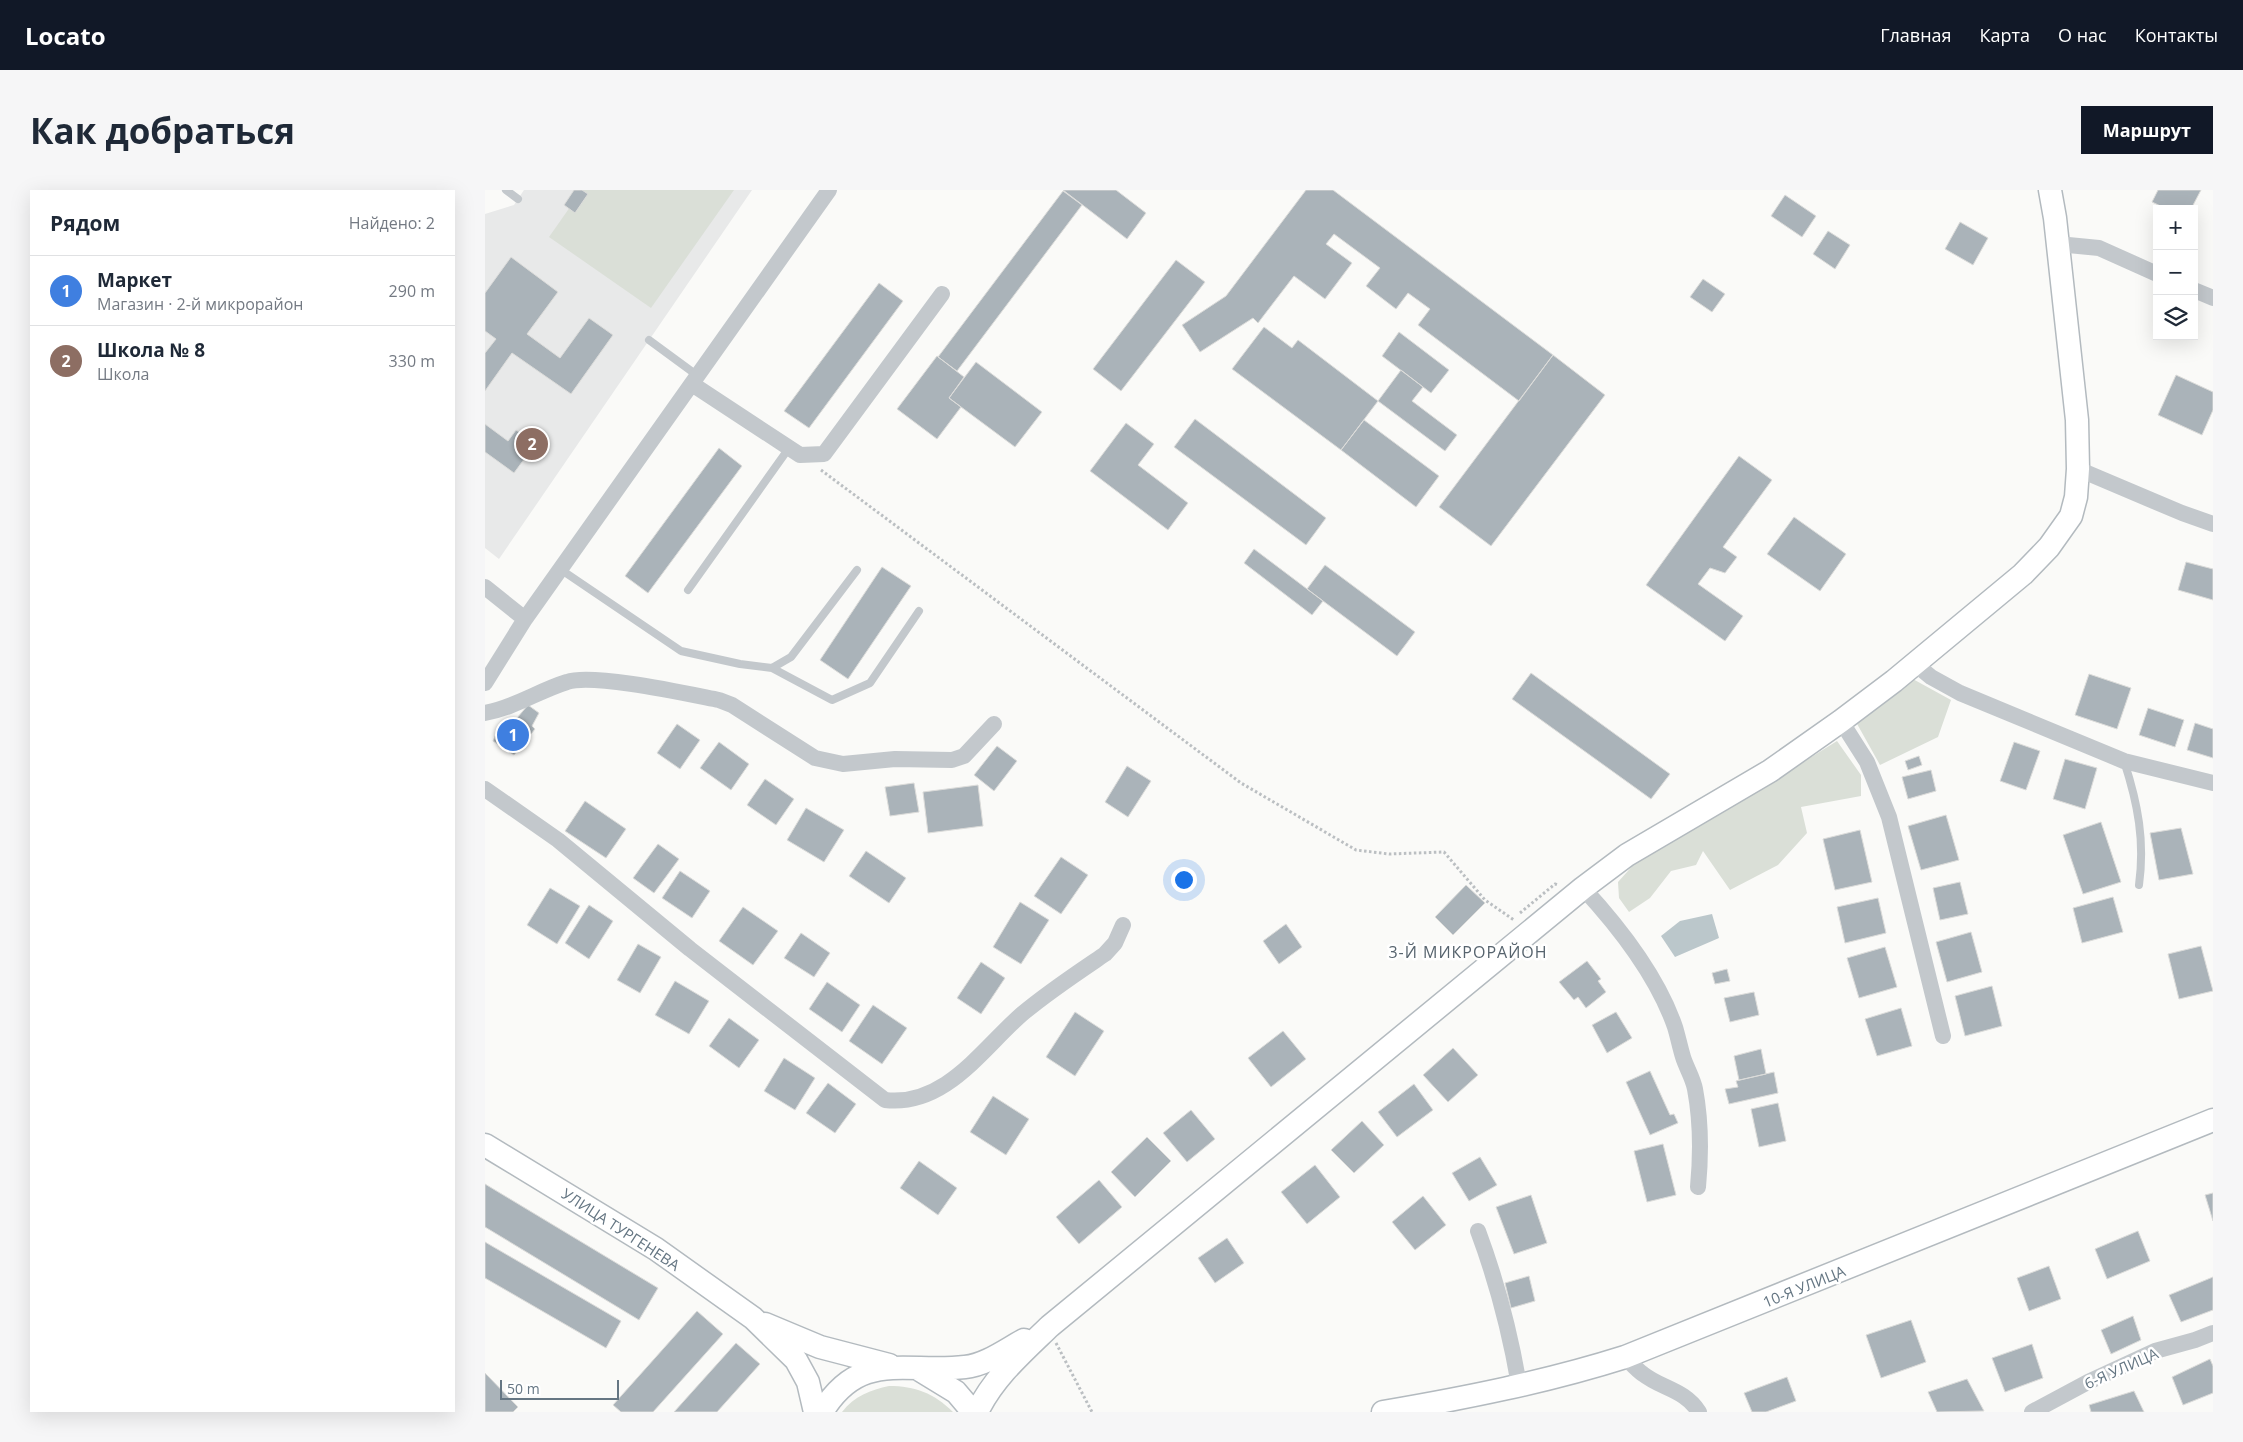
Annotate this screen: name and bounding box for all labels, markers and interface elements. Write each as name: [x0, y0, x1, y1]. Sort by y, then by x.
text: Locato: [25, 19, 106, 52]
text: Главная: [1880, 23, 1952, 47]
text: Карта: [1980, 23, 2030, 47]
text: О нас: [2058, 23, 2107, 47]
text: Контакты: [2135, 23, 2218, 47]
button: Маршрут: [2081, 106, 2213, 154]
text: Как добраться: [30, 107, 295, 154]
map controls: [2153, 205, 2198, 340]
button: +: [2153, 205, 2198, 250]
text: Рядом: [50, 209, 120, 237]
text: Найдено: 2: [349, 212, 435, 234]
button: −: [2153, 250, 2198, 295]
text: Маркет: [97, 267, 172, 293]
text: 1: [61, 280, 71, 302]
text: 290 m: [389, 280, 435, 302]
text: Магазин · 2-й микрорайон: [97, 293, 303, 315]
button: layers: [2153, 295, 2198, 340]
text: Школа № 8: [97, 337, 205, 363]
text: 2: [61, 350, 71, 372]
text: 330 m: [389, 350, 435, 372]
text: Школа: [97, 363, 149, 385]
pin: 2: [516, 425, 548, 463]
pin: 1: [497, 716, 529, 754]
your location: [1171, 867, 1197, 893]
district label: 3-Й МИКРОРАЙОН: [1388, 941, 1548, 963]
street label: УЛИЦА ТУРГЕНЕВА: [558, 1183, 684, 1275]
street label: 10-Я УЛИЦА: [1760, 1260, 1849, 1312]
street label: 6-Я УЛИЦА: [2081, 1343, 2161, 1393]
scale bar: [500, 1377, 619, 1400]
text: 50 m: [507, 1379, 540, 1398]

